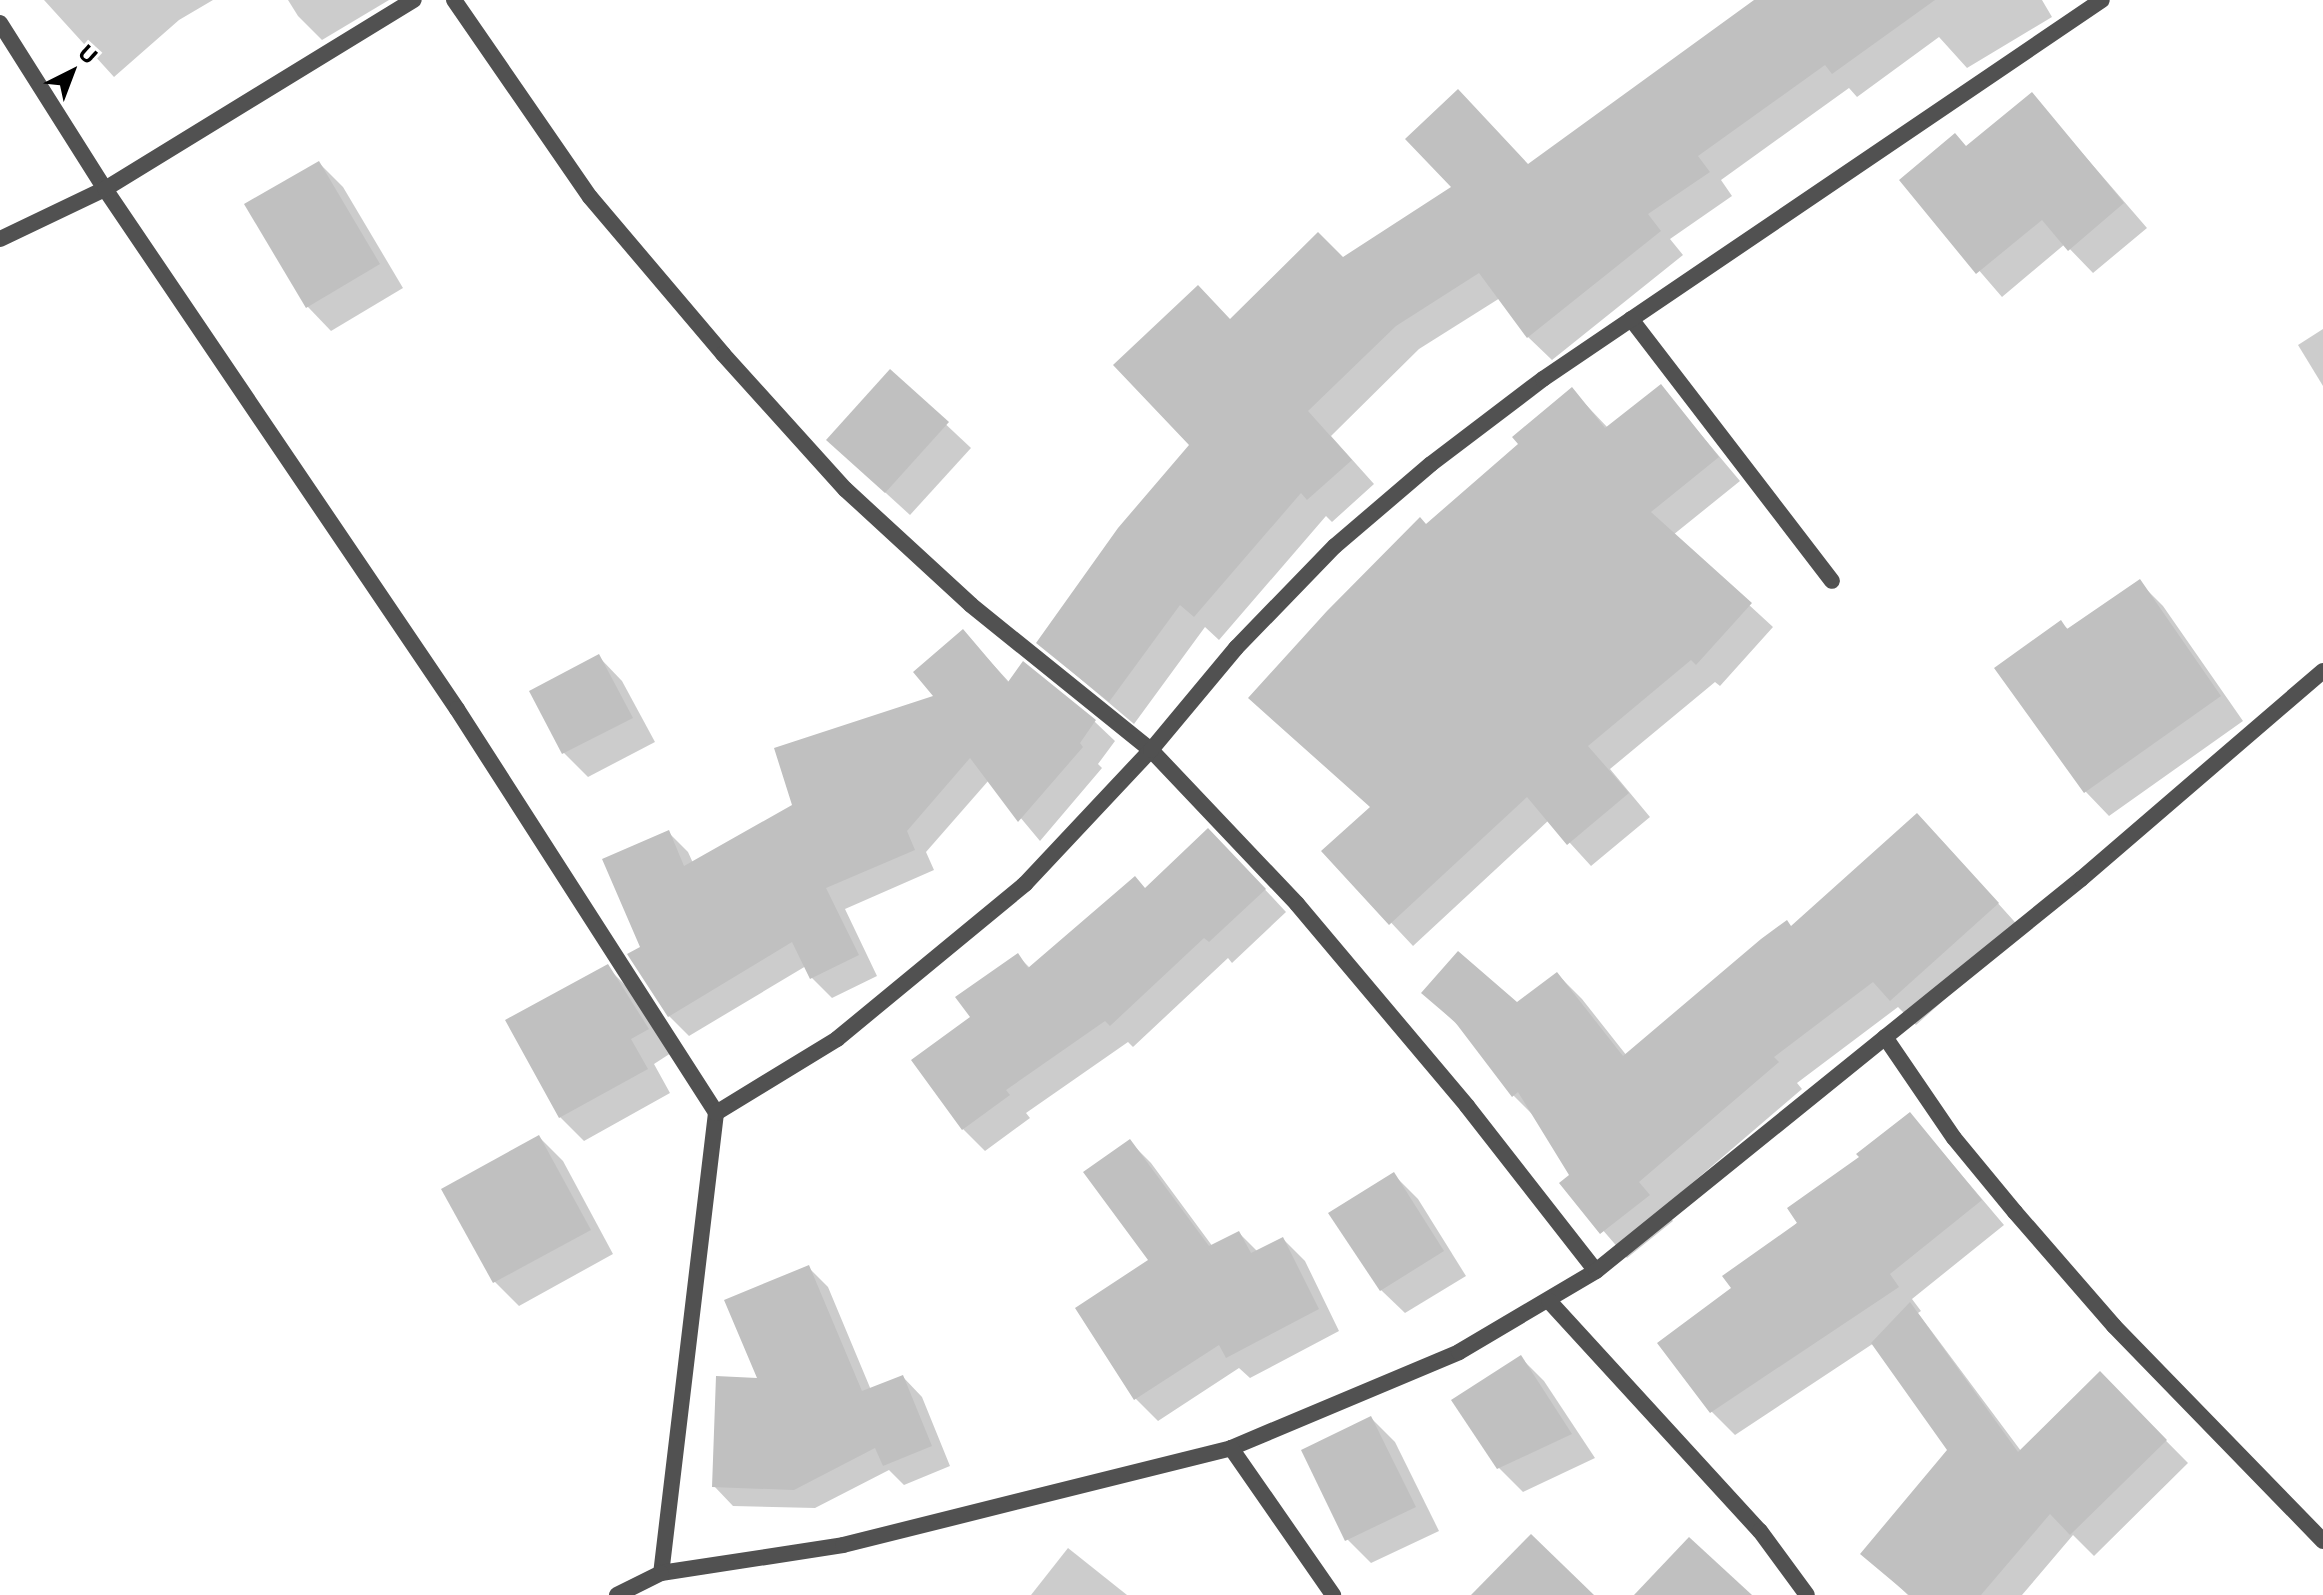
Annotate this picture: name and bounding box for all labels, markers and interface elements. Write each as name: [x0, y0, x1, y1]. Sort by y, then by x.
north arrow: [32, 32, 112, 112]
text: U: [73, 38, 103, 69]

